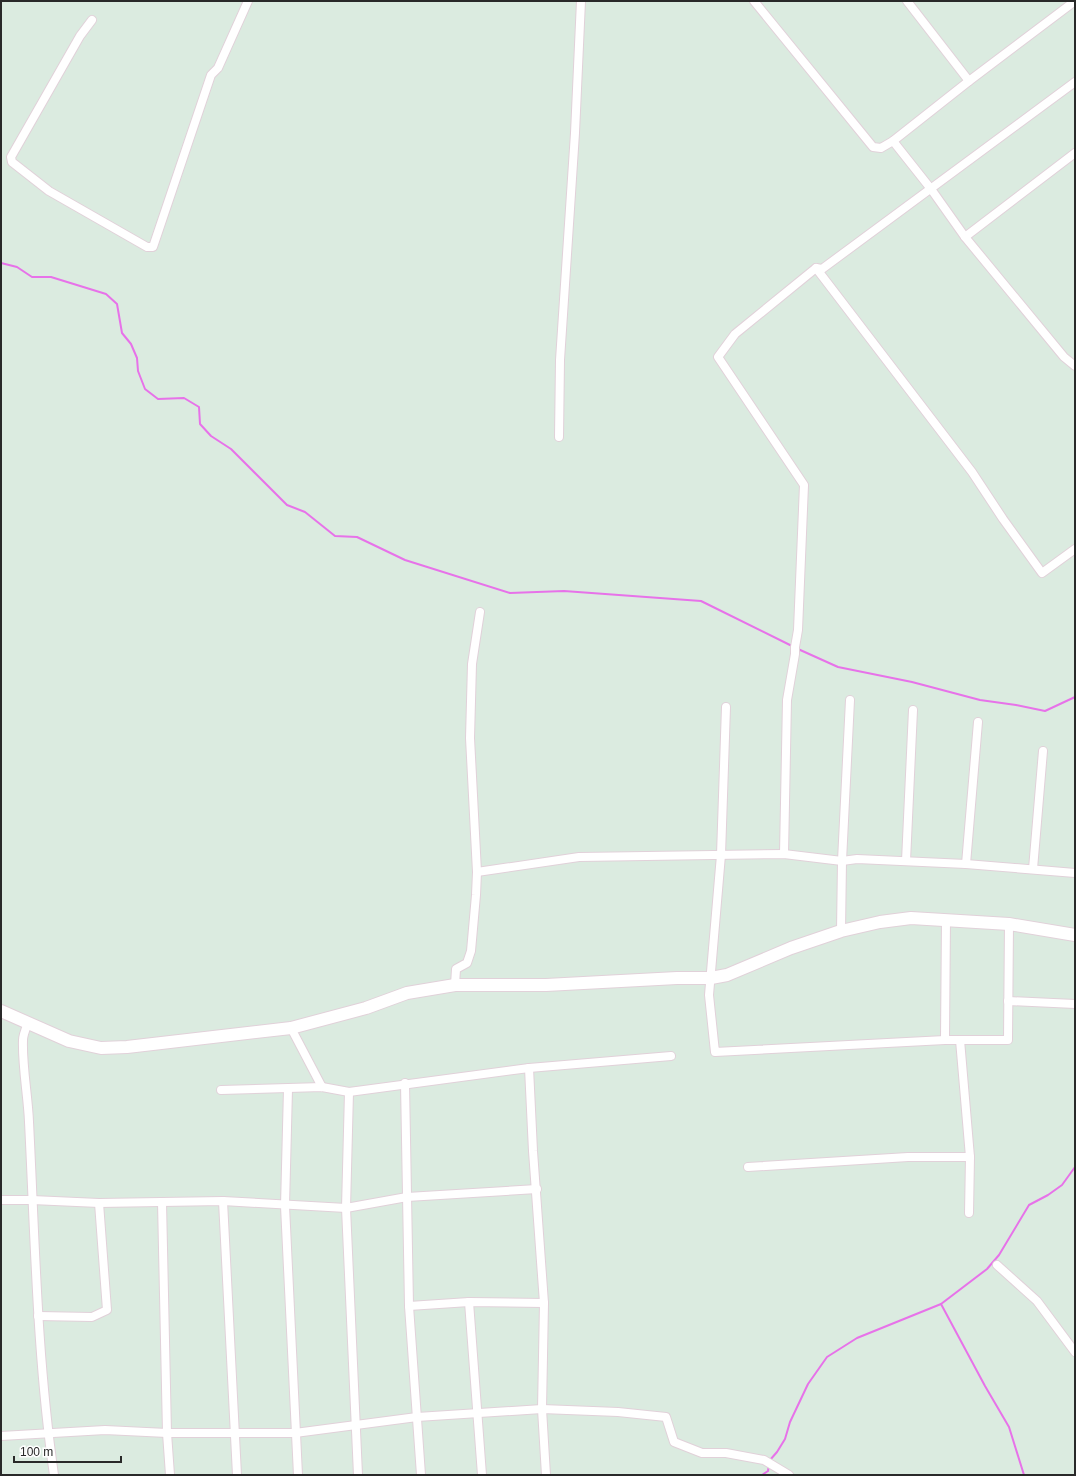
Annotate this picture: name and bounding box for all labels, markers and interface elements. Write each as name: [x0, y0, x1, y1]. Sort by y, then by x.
scale bar: [14, 1438, 121, 1464]
text: 100 m: [20, 1445, 53, 1459]

